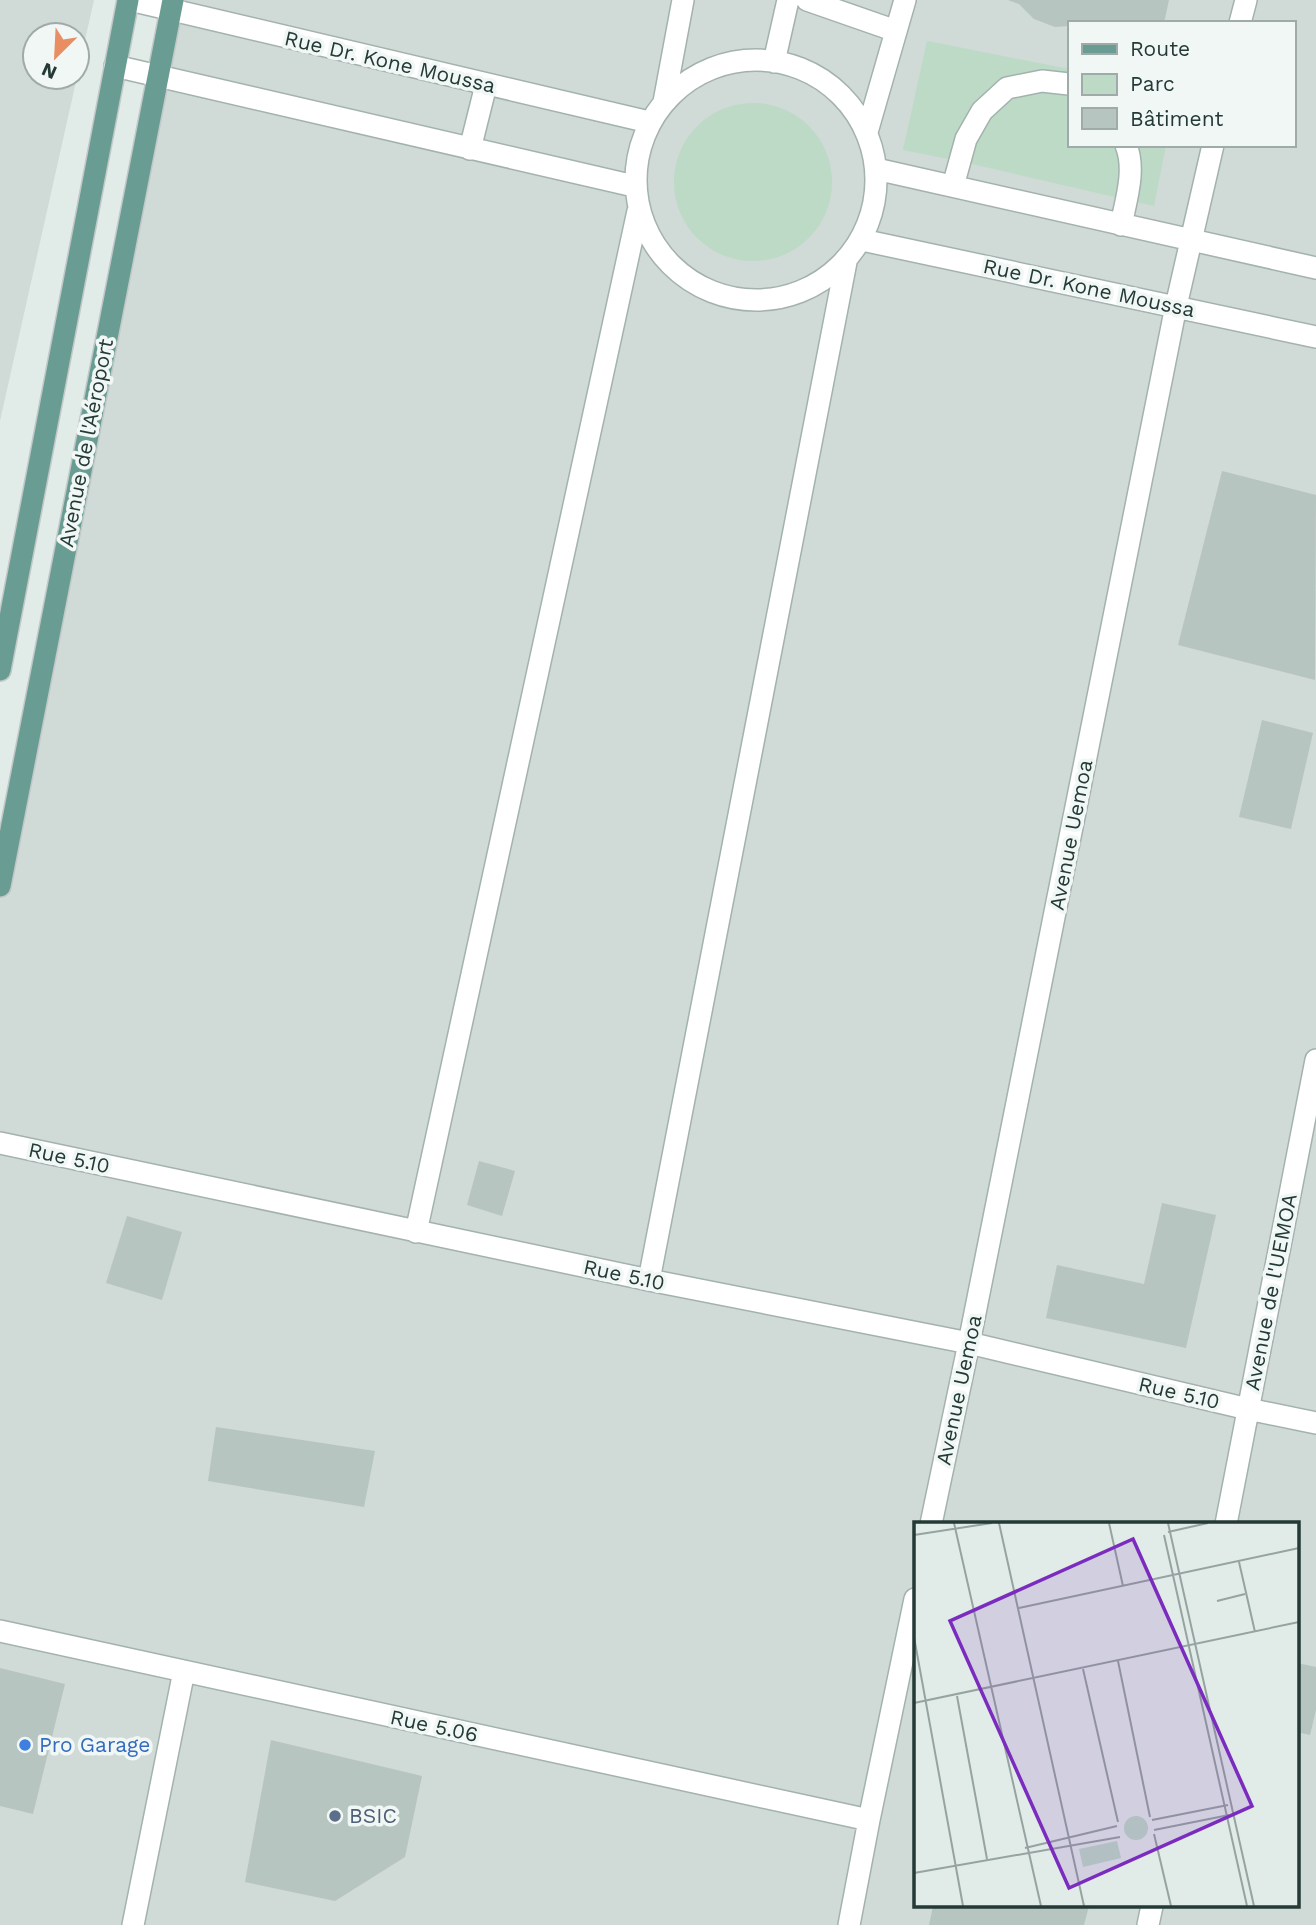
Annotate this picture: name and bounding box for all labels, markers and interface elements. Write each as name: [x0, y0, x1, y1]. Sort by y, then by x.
north arrow: [21, 21, 91, 91]
legend: [1068, 21, 1295, 147]
street label: Rue Dr. Kone Moussa: [282, 25, 498, 98]
text: Route: [1130, 36, 1190, 61]
text: N: [38, 58, 60, 84]
text: Parc: [1130, 71, 1175, 96]
text: Bâtiment: [1130, 106, 1224, 131]
street label: Rue Dr. Kone Moussa: [981, 253, 1197, 322]
street label: Avenue de l'Aéroport: [53, 336, 118, 549]
street label: Avenue Uemoa: [1044, 757, 1097, 912]
street label: Rue 5.10: [26, 1137, 112, 1178]
street label: Avenue de l'UEMOA: [1239, 1191, 1302, 1392]
street label: Rue 5.10: [581, 1254, 667, 1295]
street label: Avenue Uemoa: [930, 1312, 987, 1467]
street label: Rue 5.10: [1136, 1371, 1222, 1414]
inset map: [914, 1522, 1298, 1908]
street label: Rue 5.06: [388, 1704, 480, 1747]
place label: Pro Garage: [39, 1732, 150, 1757]
marker: Pro Garage: [17, 1737, 33, 1753]
place label: BSIC: [349, 1803, 397, 1828]
marker: BSIC: [327, 1808, 343, 1824]

